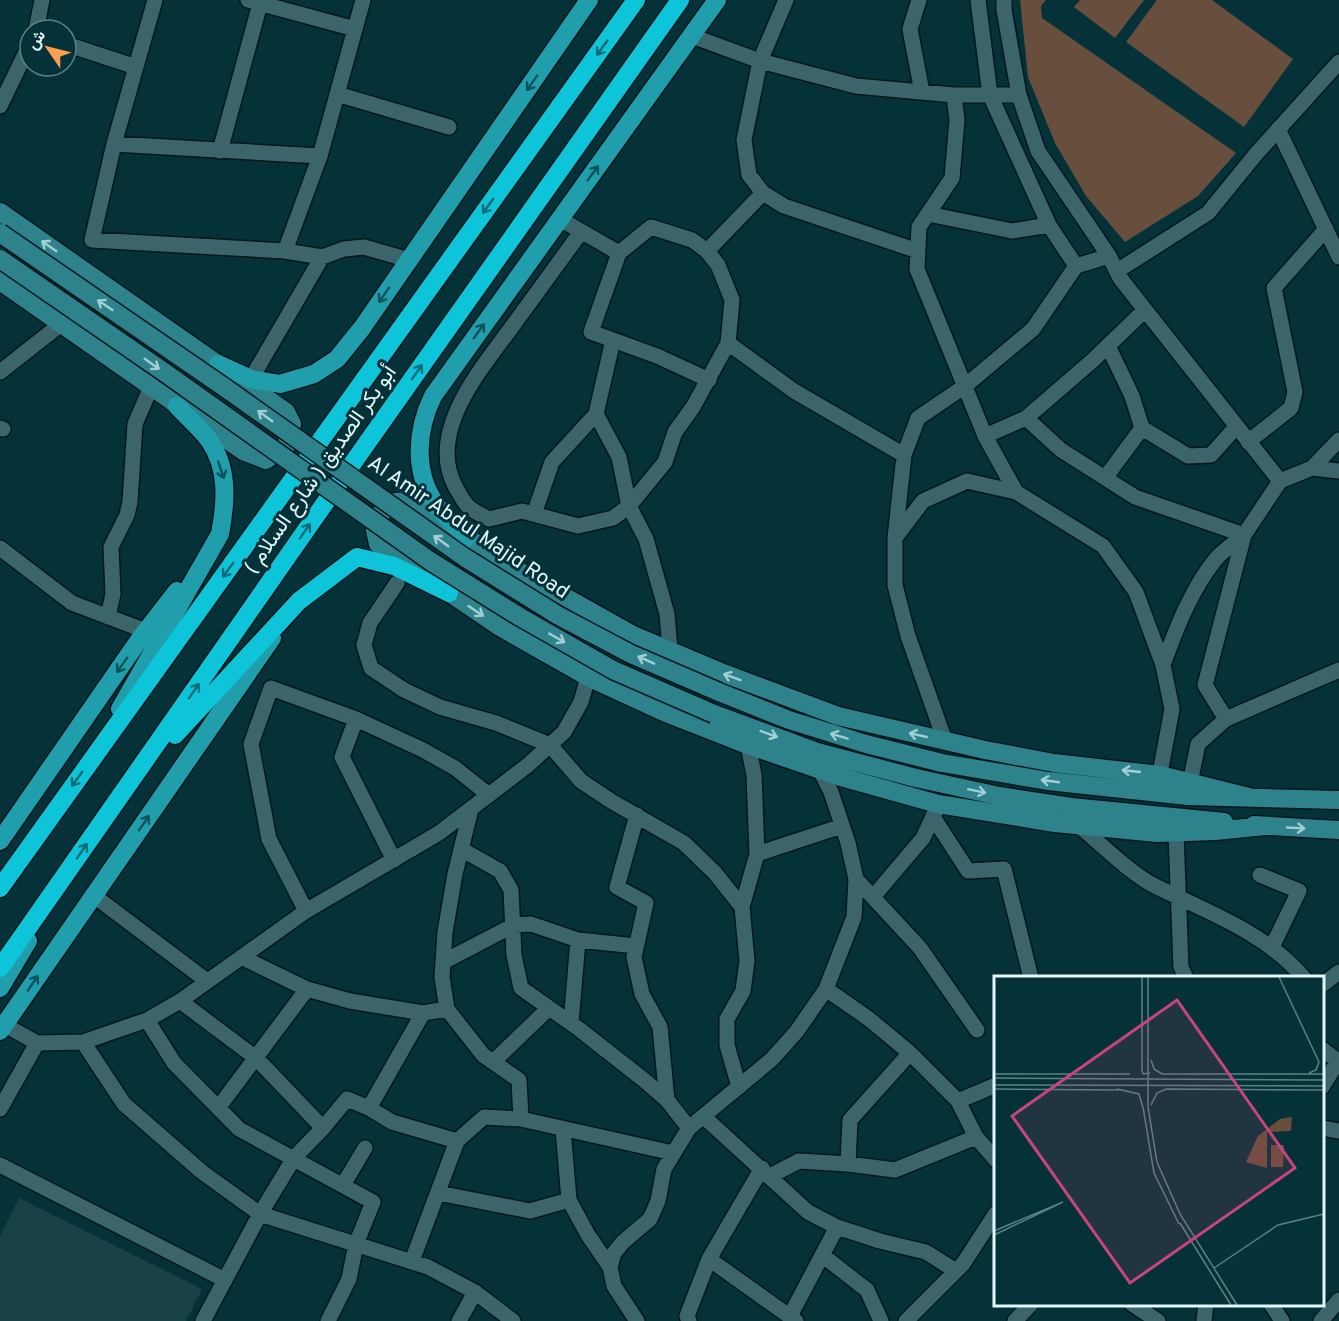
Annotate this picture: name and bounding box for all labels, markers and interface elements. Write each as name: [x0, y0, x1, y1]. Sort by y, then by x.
north arrow: [18, 18, 78, 78]
text: ش: [24, 27, 51, 54]
one-way arrow: [595, 39, 608, 55]
one-way arrow: [525, 74, 538, 91]
one-way arrow: [587, 166, 599, 182]
one-way arrow: [482, 198, 494, 214]
one-way arrow: [42, 240, 58, 252]
one-way arrow: [378, 286, 390, 302]
one-way arrow: [97, 299, 114, 311]
one-way arrow: [473, 324, 485, 340]
one-way arrow: [143, 358, 160, 370]
street label: ( شارع السلام ) أبو بكر الصديق: [239, 360, 403, 579]
one-way arrow: [411, 364, 423, 380]
one-way arrow: [257, 410, 273, 423]
street label: Al Amir Abdul Majid Road: [362, 450, 574, 606]
one-way arrow: [217, 460, 228, 479]
one-way arrow: [299, 524, 311, 540]
one-way arrow: [434, 535, 450, 547]
one-way arrow: [222, 561, 234, 577]
one-way arrow: [467, 605, 484, 617]
one-way arrow: [547, 633, 565, 644]
one-way arrow: [637, 654, 656, 665]
one-way arrow: [116, 657, 128, 673]
one-way arrow: [723, 670, 742, 681]
one-way arrow: [188, 684, 200, 700]
one-way arrow: [909, 728, 928, 740]
one-way arrow: [759, 729, 778, 740]
one-way arrow: [830, 729, 849, 740]
one-way arrow: [1121, 766, 1141, 777]
one-way arrow: [71, 771, 83, 787]
one-way arrow: [1041, 775, 1061, 786]
one-way arrow: [967, 786, 986, 797]
one-way arrow: [138, 815, 150, 831]
one-way arrow: [1285, 823, 1305, 834]
one-way arrow: [76, 844, 88, 860]
one-way arrow: [27, 975, 39, 992]
inset map: [994, 976, 1324, 1306]

